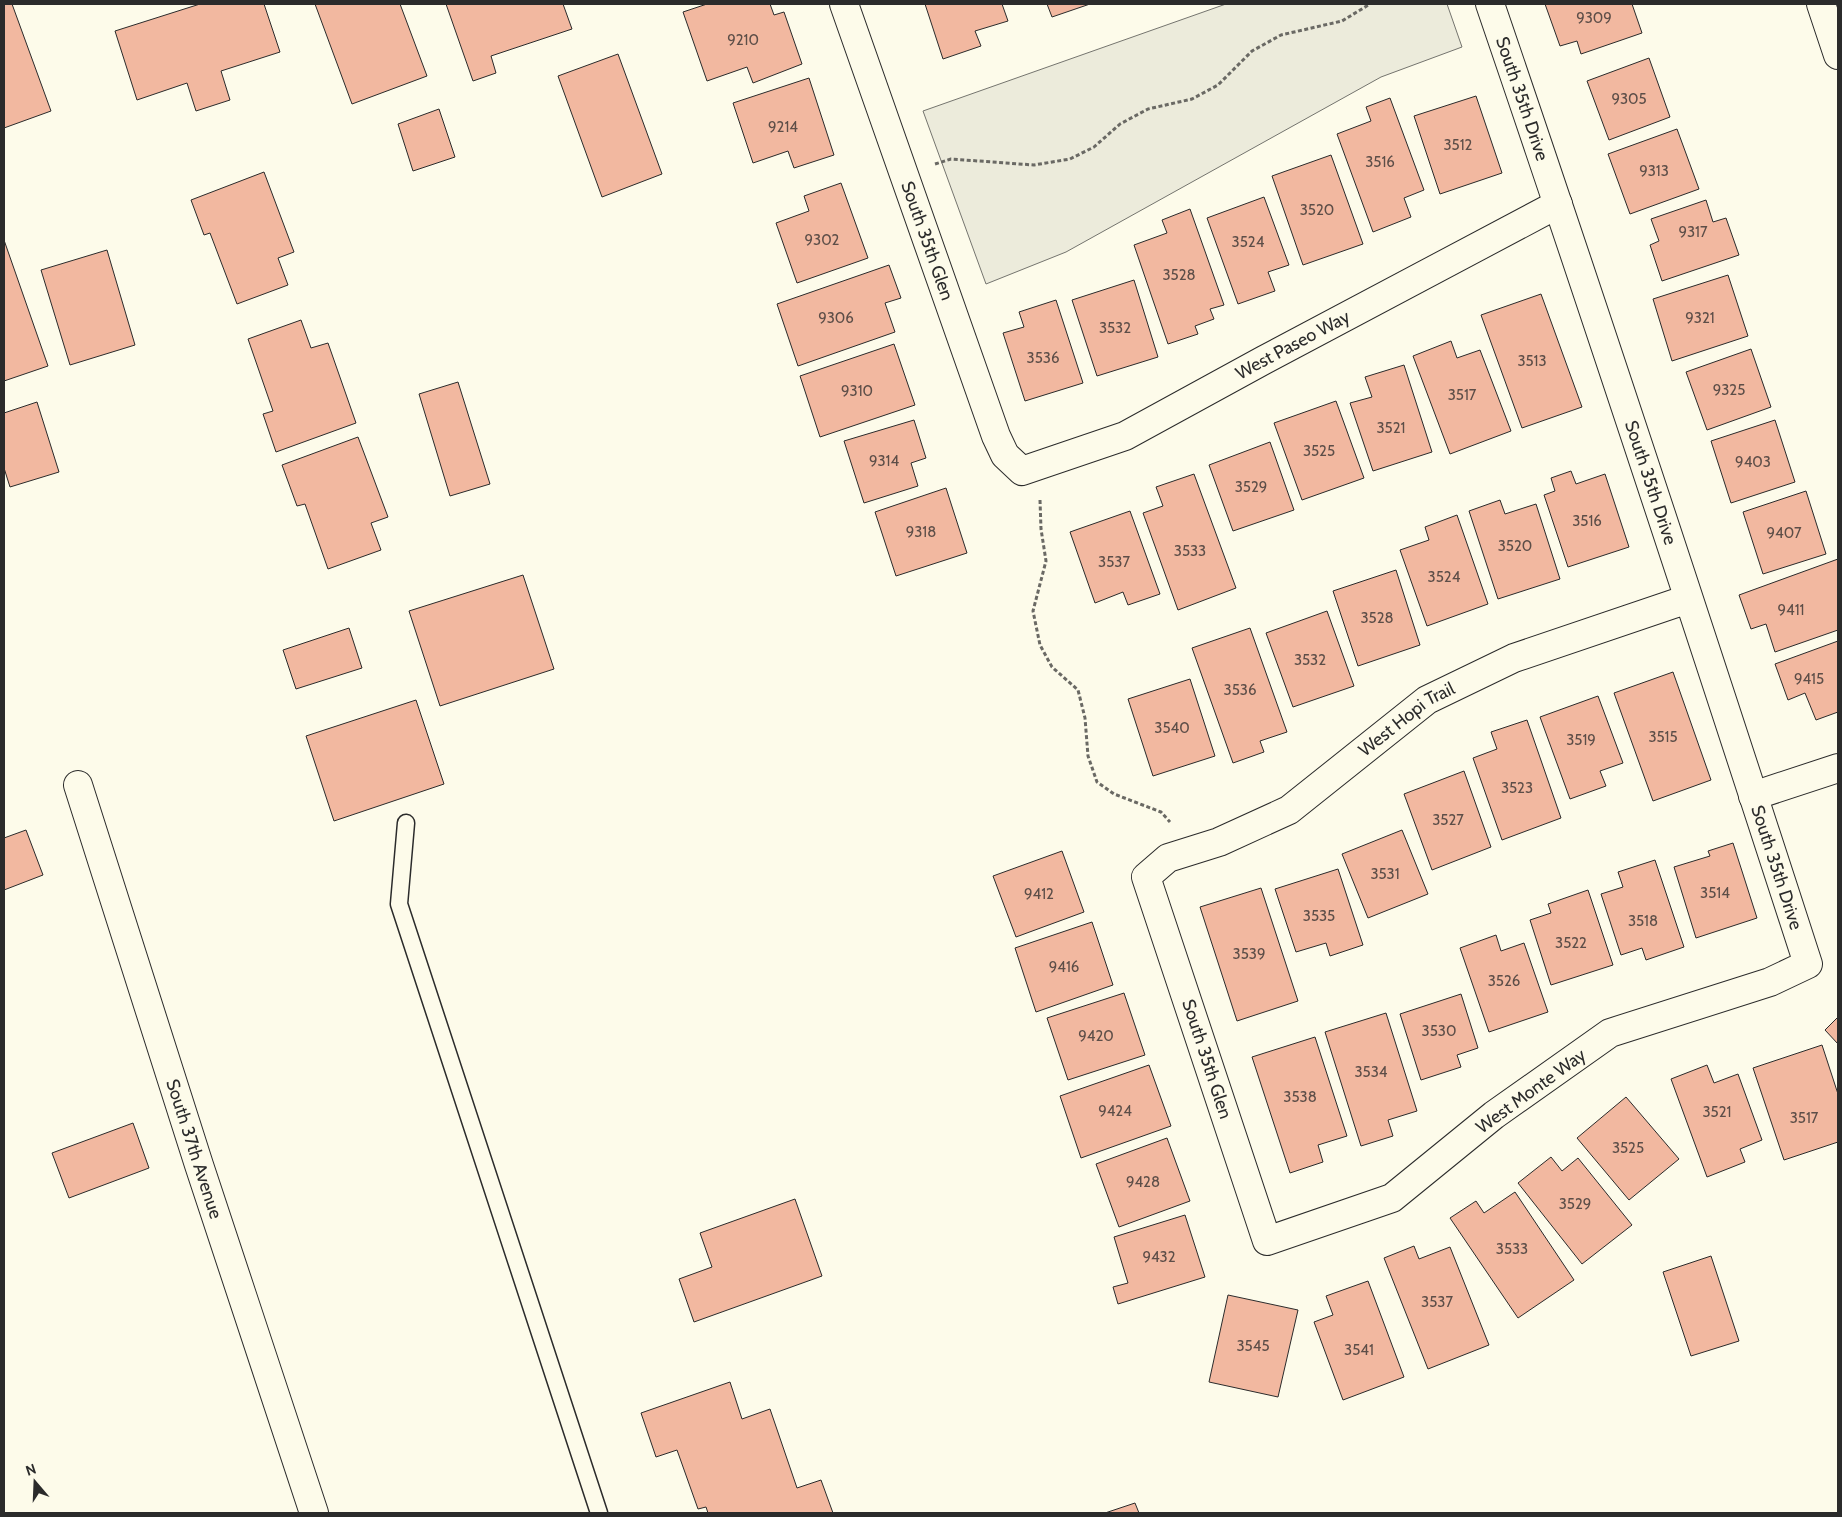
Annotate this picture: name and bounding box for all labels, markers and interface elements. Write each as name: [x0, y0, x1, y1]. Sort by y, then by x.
house number: 9309: [1576, 9, 1612, 27]
house number: 9210: [727, 31, 759, 49]
street label: South 35th Drive: [1491, 34, 1553, 164]
house number: 9305: [1611, 90, 1647, 108]
house number: 9214: [768, 118, 798, 136]
house number: 3512: [1444, 136, 1473, 154]
house number: 3516: [1365, 153, 1395, 171]
house number: 9313: [1639, 162, 1669, 180]
street label: South 35th Glen: [896, 178, 958, 303]
house number: 3520: [1300, 201, 1334, 219]
house number: 9317: [1678, 223, 1708, 241]
house number: 9302: [805, 231, 840, 249]
house number: 3524: [1232, 233, 1265, 251]
house number: 3528: [1162, 266, 1196, 284]
street label: West Paseo Way: [1232, 306, 1354, 384]
house number: 9306: [818, 309, 854, 327]
house number: 9321: [1685, 309, 1715, 327]
house number: 3532: [1099, 319, 1131, 337]
house number: 3536: [1027, 349, 1059, 367]
house number: 3513: [1517, 352, 1547, 370]
house number: 9325: [1713, 381, 1745, 399]
house number: 9310: [841, 382, 873, 400]
house number: 3517: [1448, 386, 1477, 404]
street label: South 35th Drive: [1620, 418, 1681, 548]
house number: 3521: [1377, 419, 1405, 437]
house number: 3525: [1303, 442, 1335, 460]
house number: 9314: [869, 452, 899, 470]
house number: 9403: [1735, 453, 1771, 471]
house number: 3529: [1235, 478, 1267, 496]
house number: 3516: [1572, 512, 1602, 530]
house number: 9318: [906, 523, 936, 541]
house number: 9407: [1766, 524, 1802, 542]
house number: 3520: [1498, 537, 1532, 555]
house number: 3533: [1174, 542, 1206, 560]
house number: 3537: [1098, 553, 1130, 571]
house number: 3524: [1428, 568, 1461, 586]
house number: 9411: [1778, 601, 1804, 619]
house number: 3528: [1360, 609, 1394, 627]
house number: 3532: [1294, 651, 1326, 669]
house number: 9415: [1794, 670, 1824, 688]
street label: West Hopi Trail: [1354, 677, 1459, 761]
house number: 3536: [1224, 681, 1256, 699]
house number: 3540: [1154, 719, 1190, 737]
house number: 3515: [1648, 728, 1678, 746]
house number: 3519: [1566, 731, 1596, 749]
house number: 3523: [1501, 779, 1533, 797]
street label: South 35th Drive: [1746, 803, 1807, 933]
house number: 3527: [1432, 811, 1464, 829]
house number: 3531: [1370, 865, 1400, 883]
house number: 3514: [1700, 884, 1730, 902]
house number: 9412: [1024, 885, 1054, 903]
house number: 3535: [1303, 907, 1335, 925]
house number: 3518: [1628, 912, 1658, 930]
house number: 3522: [1555, 934, 1587, 952]
house number: 3539: [1233, 945, 1265, 963]
house number: 9416: [1049, 958, 1079, 976]
house number: 3526: [1488, 972, 1520, 990]
street label: South 35th Glen: [1177, 996, 1237, 1122]
house number: 3530: [1422, 1022, 1456, 1040]
house number: 9420: [1078, 1027, 1114, 1045]
street label: West Monte Way: [1472, 1044, 1590, 1138]
house number: 3534: [1354, 1063, 1388, 1081]
street label: South 37th Avenue: [161, 1076, 227, 1222]
house number: 3538: [1283, 1088, 1317, 1106]
house number: 9424: [1098, 1102, 1132, 1120]
house number: 3521: [1703, 1103, 1731, 1121]
house number: 3517: [1790, 1109, 1819, 1127]
house number: 3525: [1612, 1139, 1644, 1157]
house number: 9428: [1126, 1173, 1160, 1191]
house number: 3529: [1559, 1195, 1591, 1213]
house number: 3533: [1496, 1240, 1528, 1258]
house number: 9432: [1142, 1248, 1176, 1266]
house number: 3537: [1421, 1293, 1453, 1311]
house number: 3545: [1236, 1337, 1270, 1355]
house number: 3541: [1344, 1341, 1374, 1359]
north arrow: [10, 1457, 60, 1507]
text: N: [23, 1460, 38, 1480]

